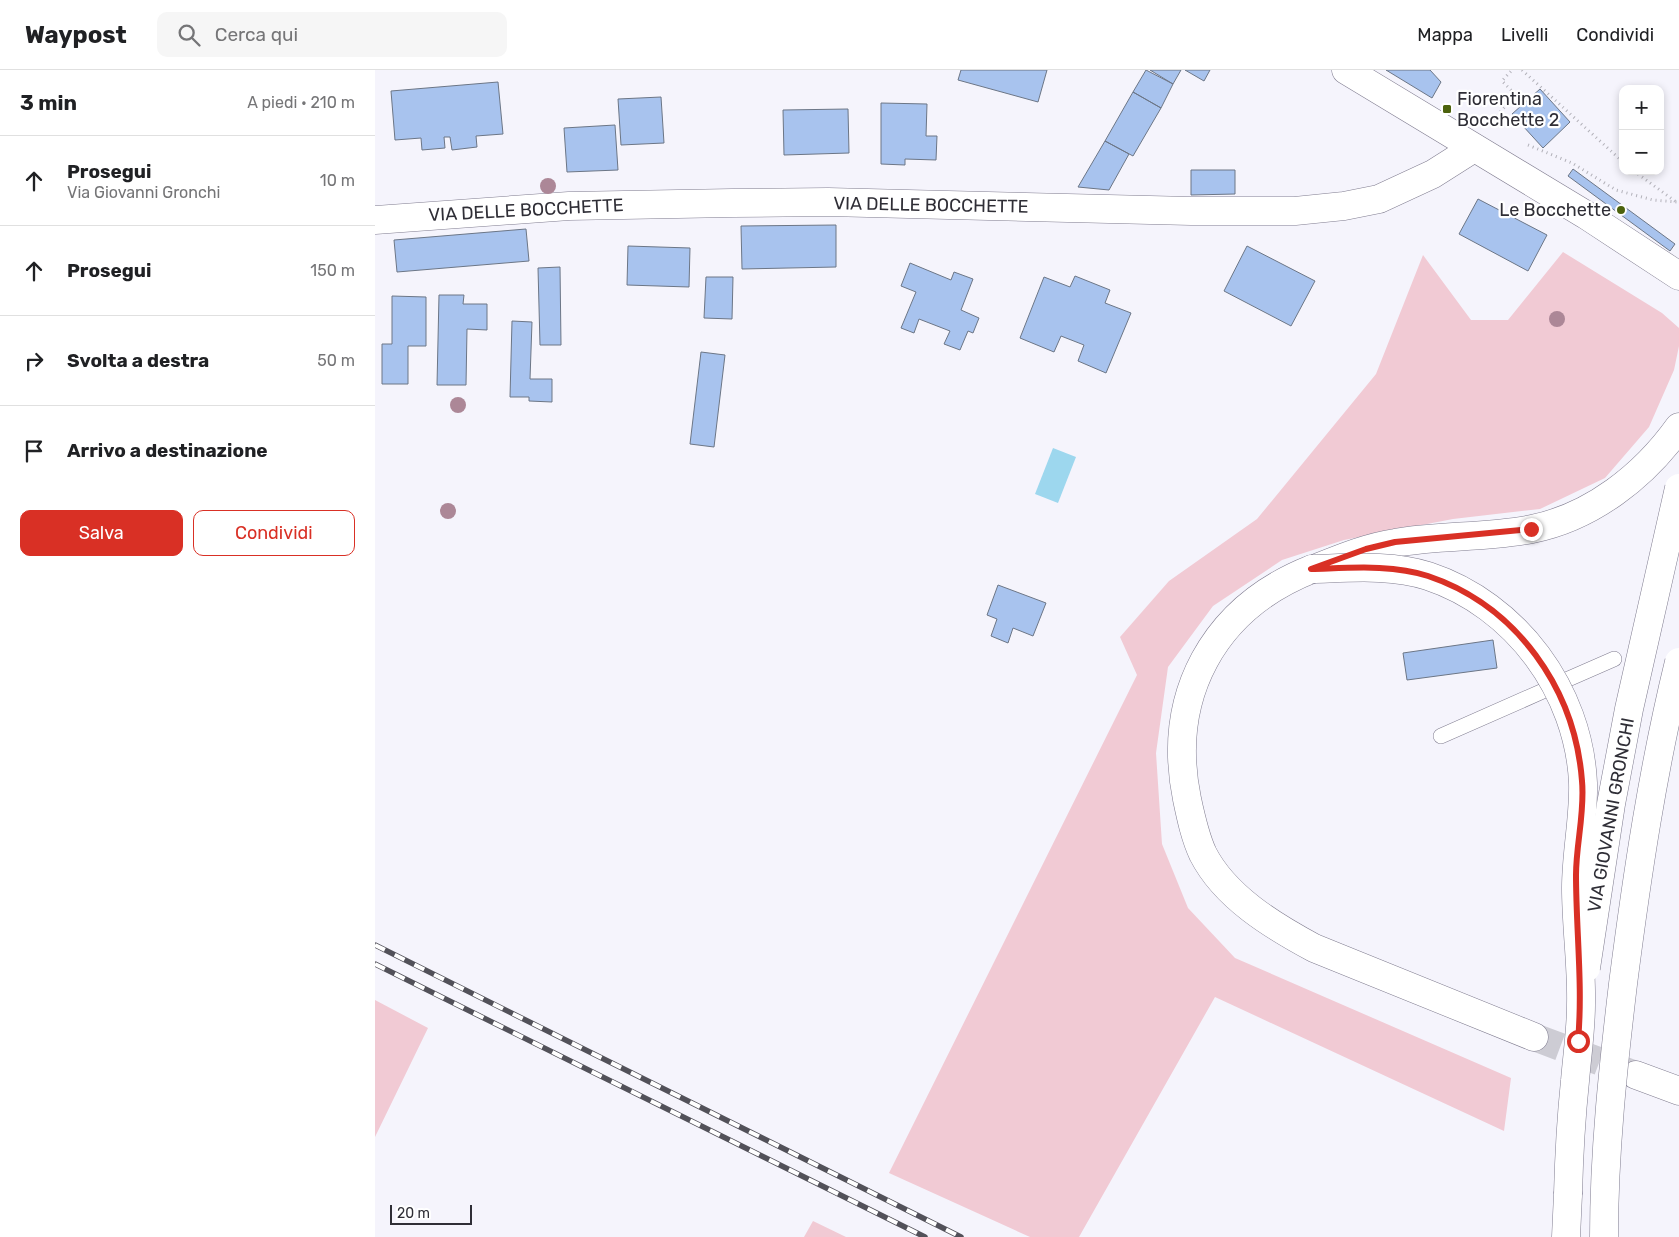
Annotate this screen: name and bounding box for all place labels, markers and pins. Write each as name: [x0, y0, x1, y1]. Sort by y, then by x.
place label: Fiorentina Bocchette 2: [1457, 88, 1559, 131]
marker: Fiorentina Bocchette 2: [1441, 103, 1453, 115]
place label: Le Bocchette: [1499, 199, 1611, 221]
marker: Le Bocchette: [1615, 204, 1627, 216]

